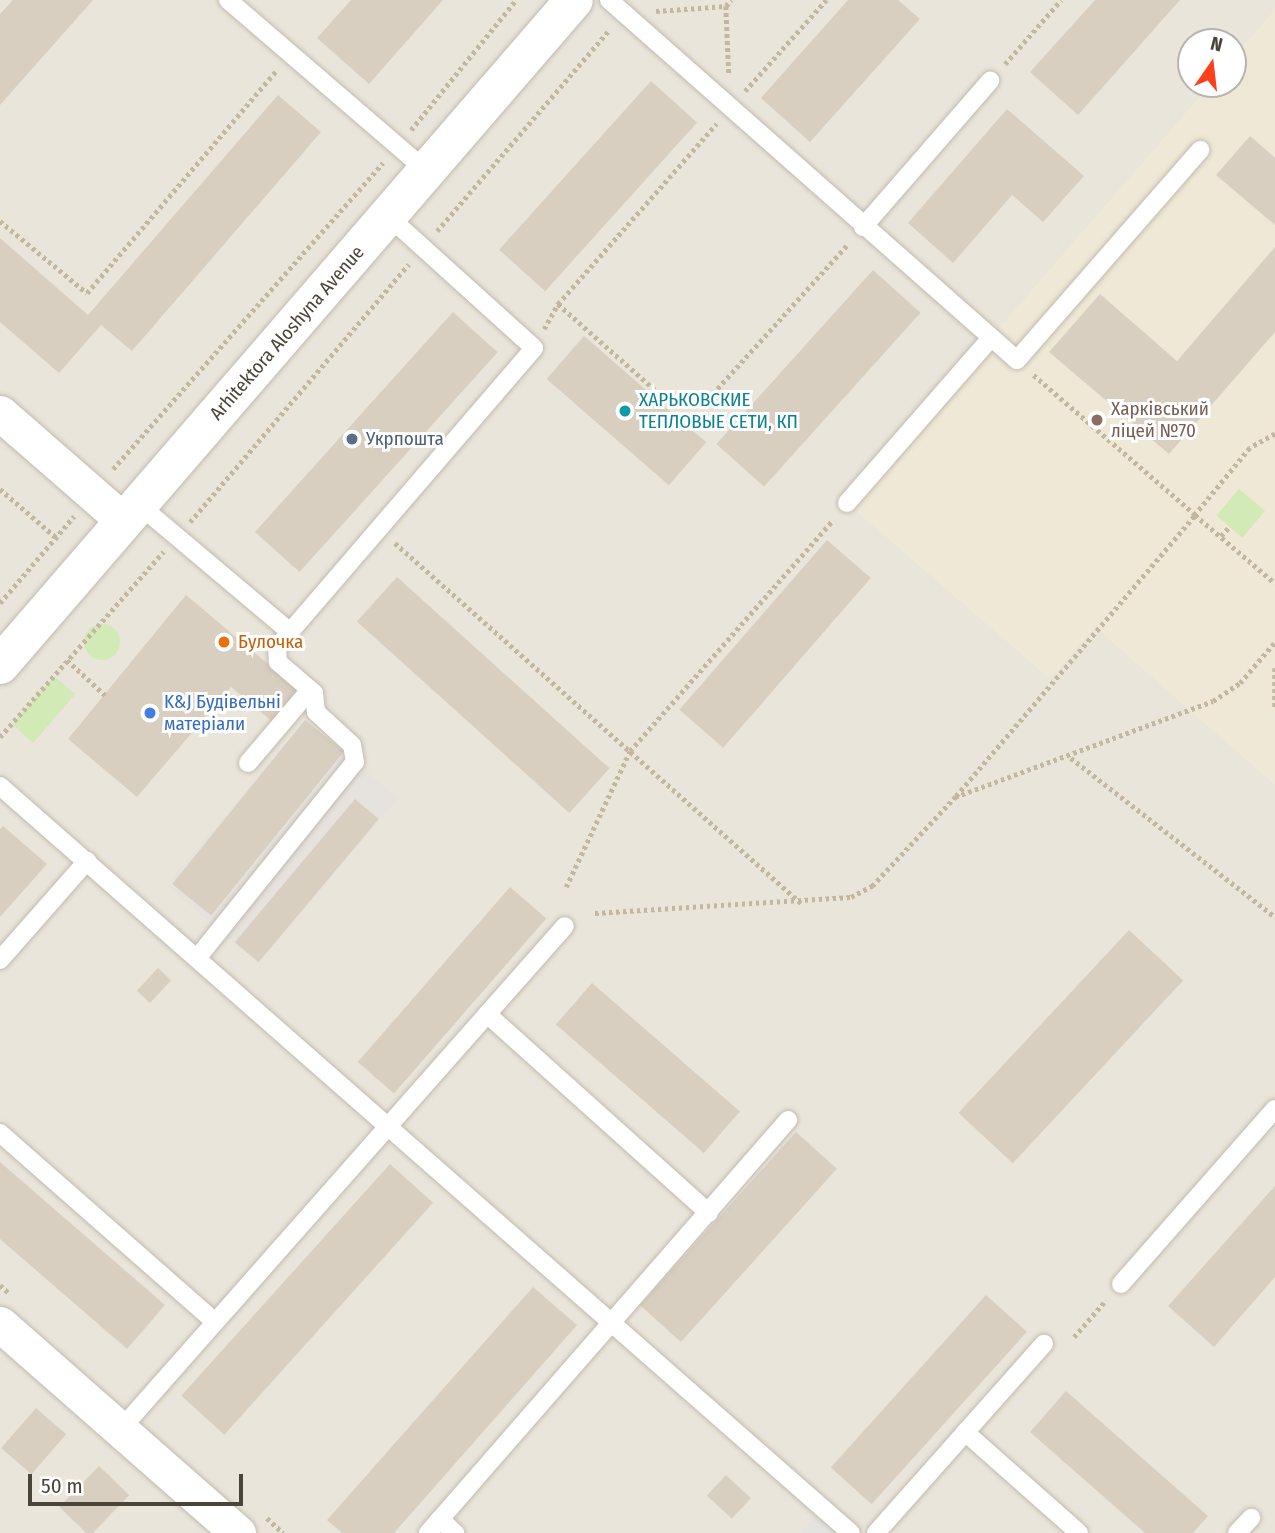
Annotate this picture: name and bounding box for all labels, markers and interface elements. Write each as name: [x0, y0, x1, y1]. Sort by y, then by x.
north arrow: [1177, 28, 1247, 98]
text: N: [1208, 32, 1225, 57]
street label: Arhitektora Aloshyna Avenue: [205, 241, 369, 425]
place label: ХАРЬКОВСКИЕ ТЕПЛОВЫЕ СЕТИ, КП: [639, 389, 798, 433]
place label: Харківський ліцей №70: [1111, 398, 1209, 442]
marker: ХАРЬКОВСКИЕ ТЕПЛОВЫЕ СЕТИ, КП: [617, 403, 633, 419]
marker: Харківський ліцей №70: [1089, 412, 1105, 428]
place label: Укрпошта: [366, 428, 444, 450]
marker: Укрпошта: [344, 431, 360, 447]
place label: Булочка: [238, 631, 303, 653]
marker: Булочка: [216, 634, 232, 650]
place label: K&J Будівельні матеріали: [164, 691, 281, 735]
marker: K&J Будівельні матеріали: [142, 705, 158, 721]
scale bar: [32, 1460, 247, 1504]
text: 50 m: [41, 1473, 83, 1499]

